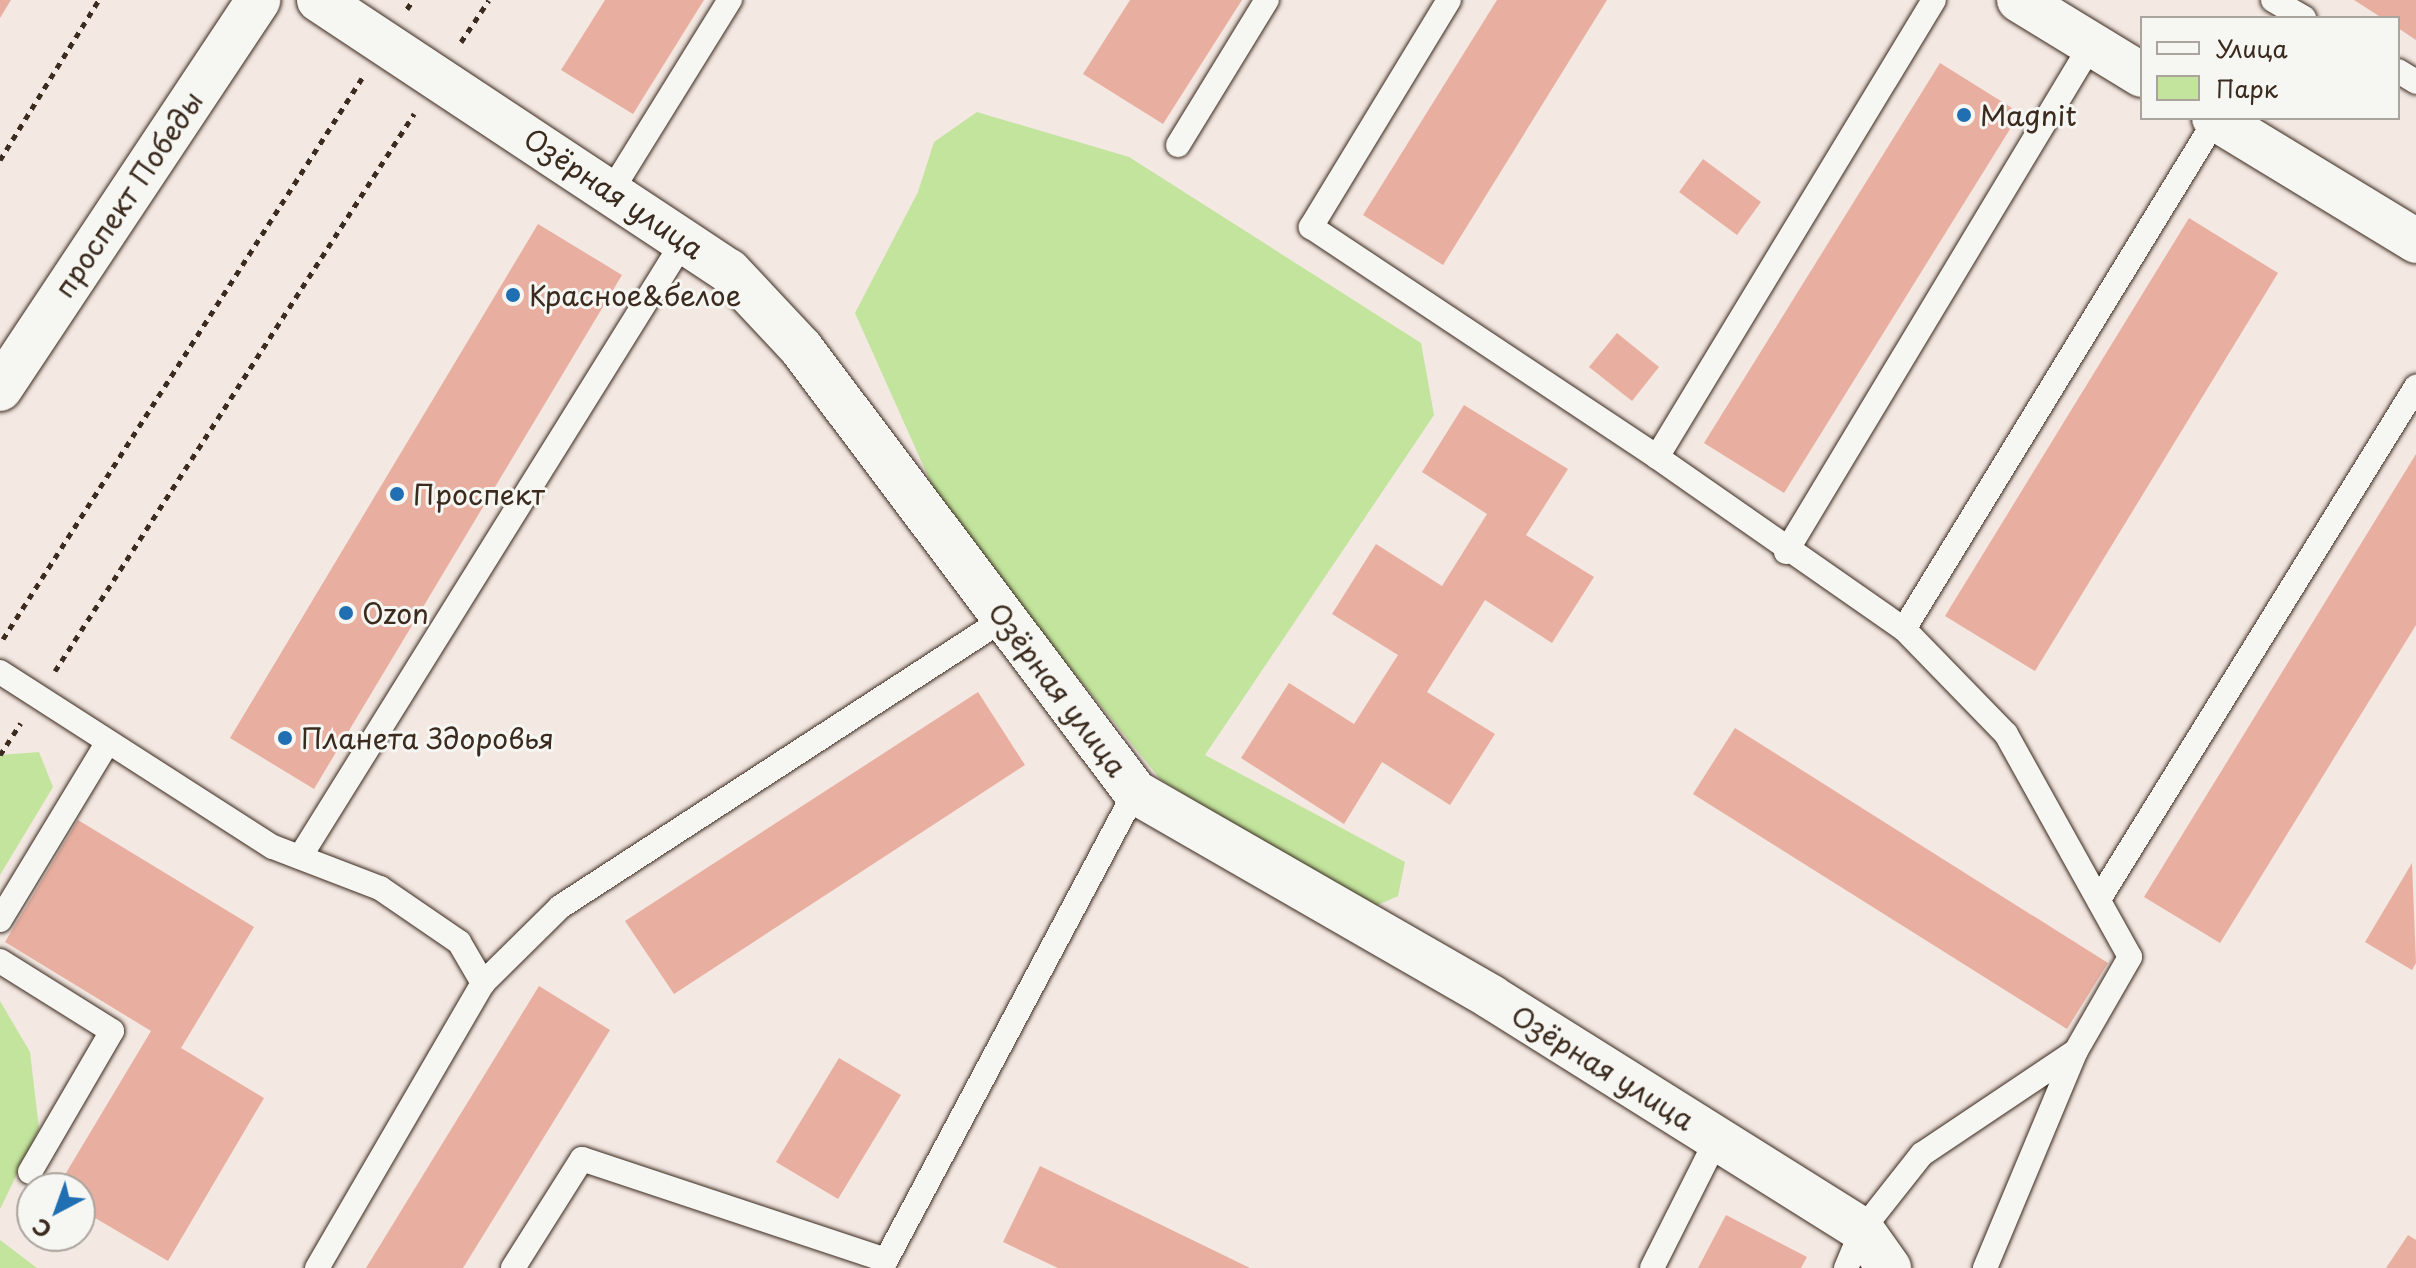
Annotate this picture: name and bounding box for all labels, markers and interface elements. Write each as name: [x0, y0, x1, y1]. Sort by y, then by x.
legend: [2140, 16, 2400, 120]
text: Улица: [2216, 30, 2288, 66]
text: Парк: [2216, 70, 2278, 106]
street label: проспект Победы: [46, 84, 210, 304]
place label: Magnit: [1980, 98, 2077, 132]
marker: Magnit: [1955, 106, 1973, 124]
street label: Озёрная улица: [517, 120, 711, 266]
place label: Красное&белое: [529, 278, 741, 312]
marker: Красное&белое: [504, 286, 522, 304]
place label: Проспект: [413, 477, 545, 511]
marker: Проспект: [388, 485, 406, 503]
street label: Озёрная улица: [981, 595, 1135, 783]
place label: Ozon: [362, 596, 429, 630]
marker: Ozon: [337, 604, 355, 622]
place label: Планета Здоровья: [301, 721, 554, 755]
marker: Планета Здоровья: [276, 729, 294, 747]
street label: Озёрная улица: [1505, 997, 1701, 1137]
north arrow: [16, 1172, 96, 1252]
text: С: [24, 1211, 58, 1247]

